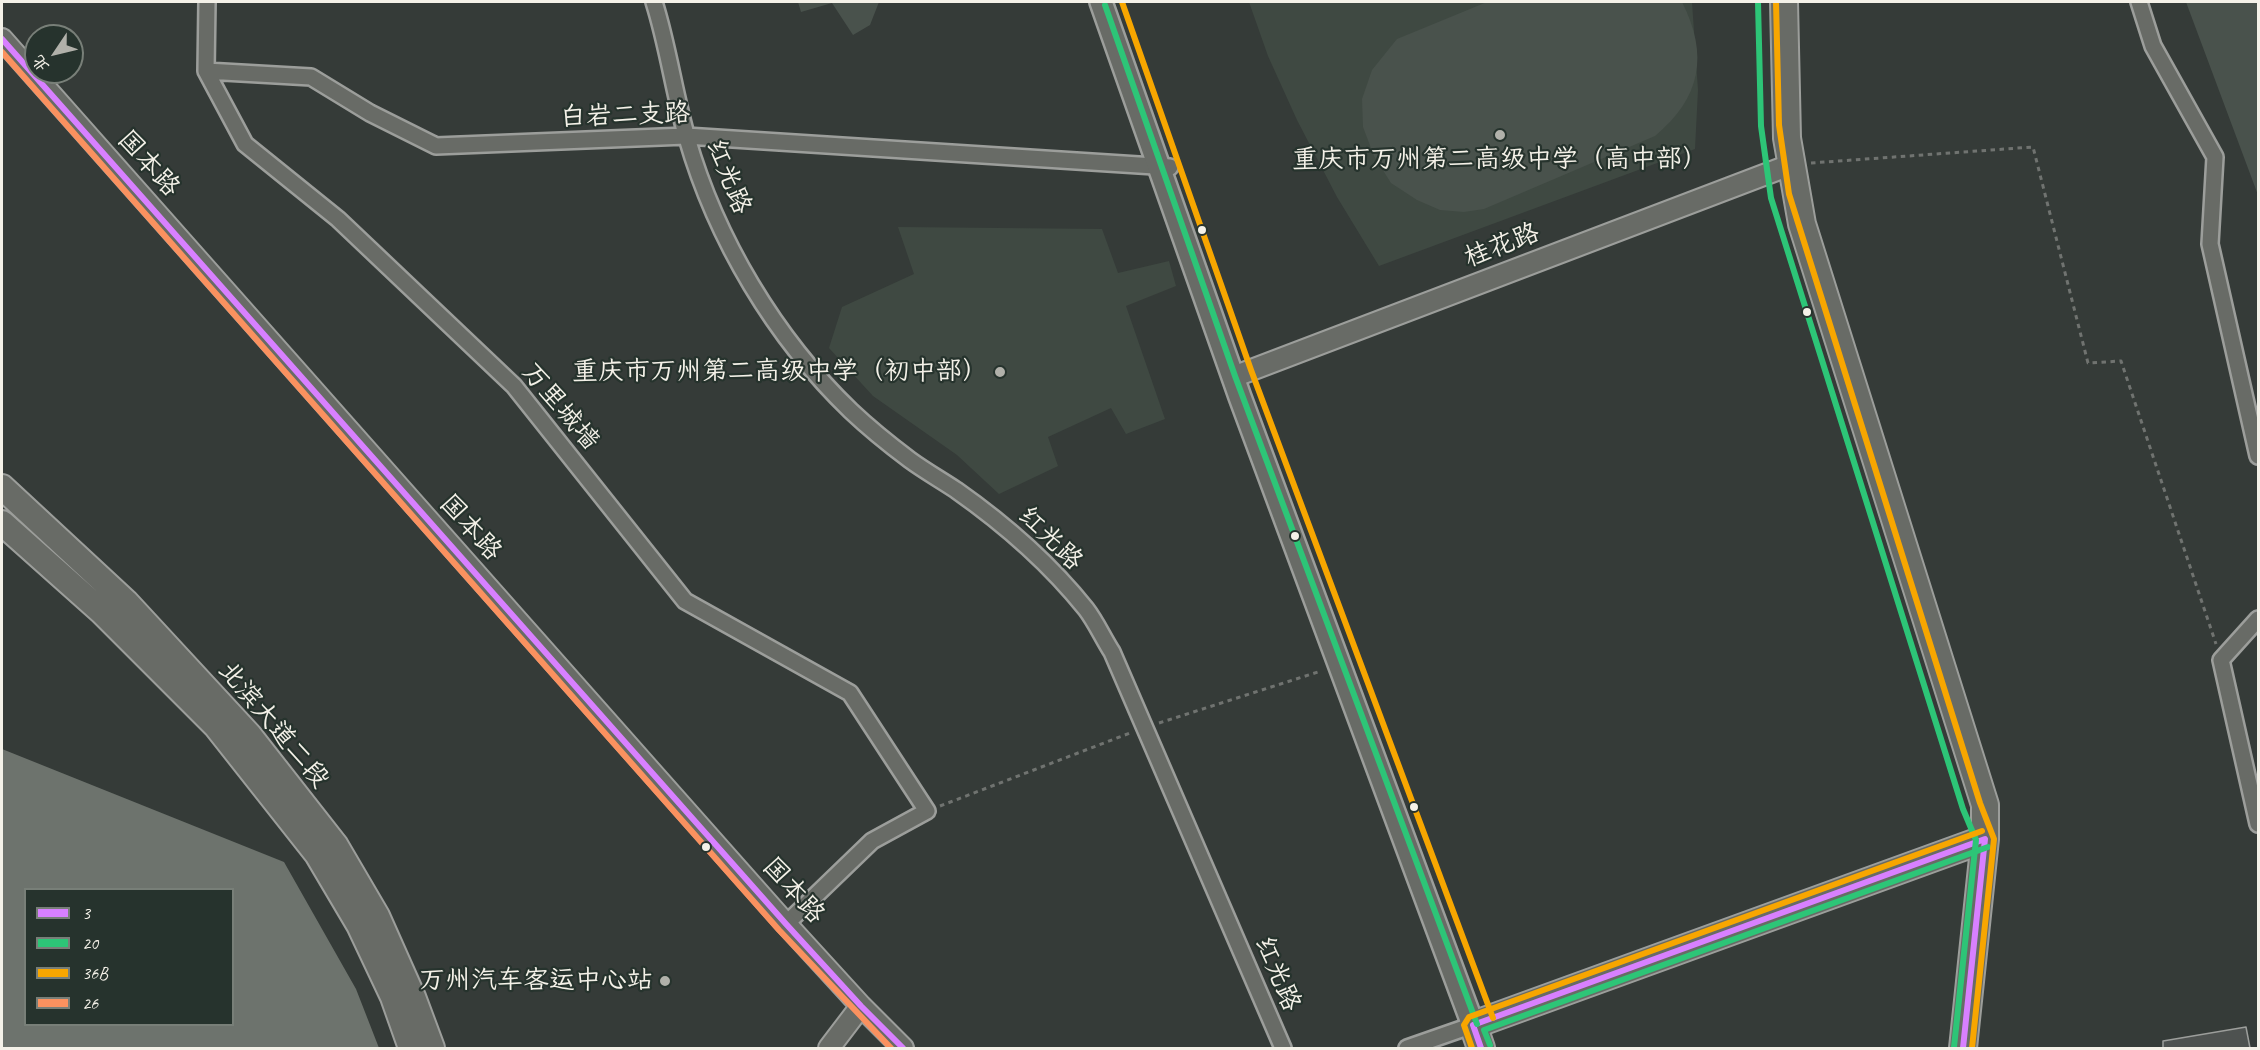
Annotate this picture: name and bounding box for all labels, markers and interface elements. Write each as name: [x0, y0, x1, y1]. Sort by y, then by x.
north arrow: [24, 24, 84, 84]
text: 北: [28, 51, 54, 75]
street label: 白岩二支路: [559, 98, 691, 134]
street label: 国本路: [110, 125, 186, 203]
marker: 重庆市万州第二高级中学（高中部）: [1493, 128, 1507, 142]
street label: 红光路: [699, 135, 757, 219]
place label: 重庆市万州第二高级中学（高中部）: [1292, 144, 1708, 176]
street label: 桂花路: [1460, 217, 1544, 275]
unlabelled marker: [1196, 224, 1208, 236]
unlabelled marker: [1801, 306, 1813, 318]
place label: 重庆市万州第二高级中学（初中部）: [572, 356, 988, 388]
street label: 万里城墙: [515, 357, 605, 457]
marker: 重庆市万州第二高级中学（初中部）: [993, 365, 1007, 379]
street label: 国本路: [432, 489, 508, 567]
street label: 红光路: [1011, 501, 1089, 577]
unlabelled marker: [1289, 530, 1301, 542]
street label: 北滨大道二段: [211, 655, 335, 795]
unlabelled marker: [1408, 801, 1420, 813]
unlabelled marker: [700, 841, 712, 853]
street label: 国本路: [755, 852, 831, 930]
legend: [24, 888, 234, 1026]
text: 3: [82, 902, 90, 924]
text: 20: [82, 932, 98, 954]
street label: 红光路: [1247, 932, 1307, 1016]
text: 36B: [82, 962, 108, 984]
place label: 万州汽车客运中心站: [419, 965, 653, 997]
marker: 万州汽车客运中心站: [658, 974, 672, 988]
text: 26: [82, 992, 98, 1014]

